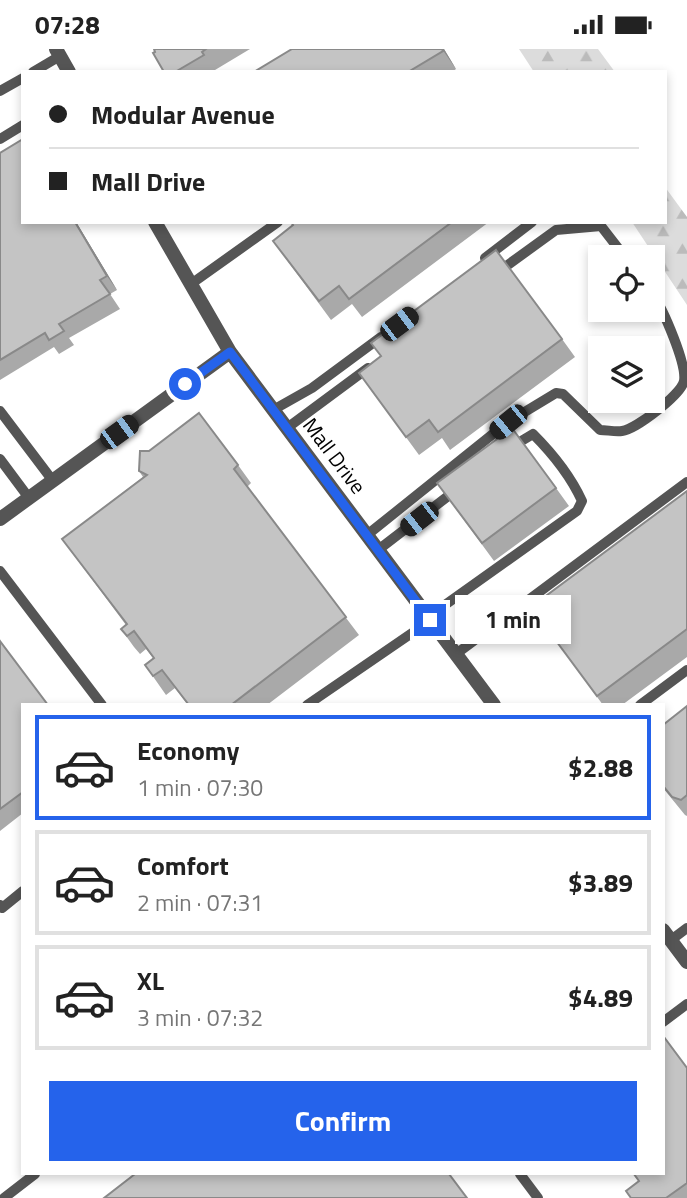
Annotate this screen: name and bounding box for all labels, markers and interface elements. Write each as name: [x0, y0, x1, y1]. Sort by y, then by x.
text: 07:28: [35, 5, 100, 44]
text: Modular Avenue: [91, 95, 275, 134]
text: Mall Drive: [91, 162, 205, 201]
map controls: [588, 245, 665, 413]
button: locate: [588, 245, 665, 322]
car: [376, 303, 423, 345]
button: layers: [588, 336, 665, 413]
route start: [169, 368, 201, 400]
car: [486, 401, 531, 443]
street label: Mall Drive: [295, 410, 374, 500]
car: [96, 411, 143, 453]
car: [396, 498, 443, 540]
callout: 1 min: [454, 595, 570, 645]
text: 1 min: [485, 602, 541, 637]
route end: [414, 604, 446, 636]
text: Economy: [137, 731, 239, 770]
icon: car: [53, 736, 116, 799]
text: $2.88: [568, 748, 633, 787]
text: 1 min · 07:30: [137, 770, 263, 805]
text: Comfort: [137, 846, 229, 885]
icon: car: [53, 851, 116, 914]
text: $3.89: [568, 863, 633, 902]
text: 2 min · 07:31: [137, 885, 263, 920]
text: XL: [137, 961, 164, 1000]
icon: car: [53, 966, 116, 1029]
text: $4.89: [568, 978, 633, 1017]
text: 3 min · 07:32: [137, 1000, 263, 1035]
button: Confirm: [49, 1081, 637, 1161]

